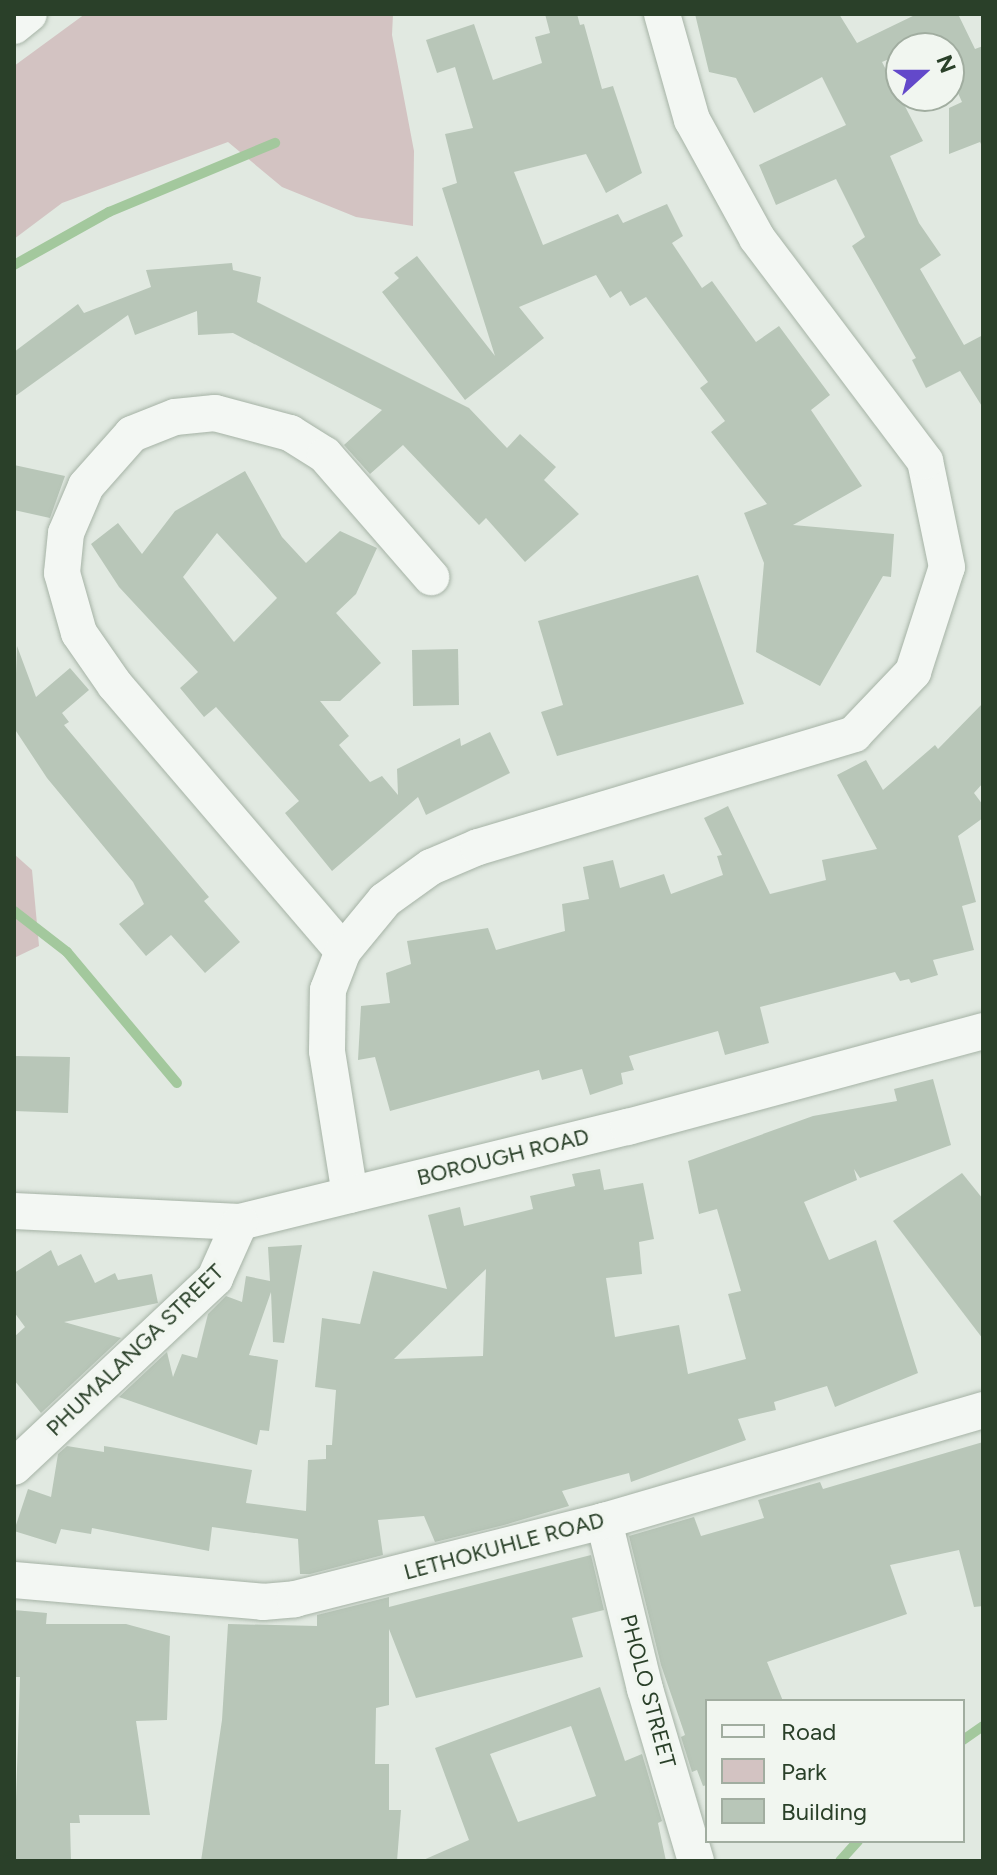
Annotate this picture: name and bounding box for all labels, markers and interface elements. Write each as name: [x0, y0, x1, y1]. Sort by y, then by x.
north arrow: [885, 32, 965, 112]
text: N: [930, 51, 962, 77]
street label: BOROUGH ROAD: [414, 1123, 592, 1191]
street label: PHUMALANGA STREET: [41, 1258, 229, 1442]
street label: LETHOKUHLE ROAD: [401, 1507, 607, 1585]
street label: PHOLO STREET: [615, 1612, 681, 1770]
legend: [705, 1699, 965, 1843]
text: Road: [781, 1717, 836, 1746]
text: Park: [781, 1757, 827, 1786]
text: Building: [781, 1797, 867, 1826]

